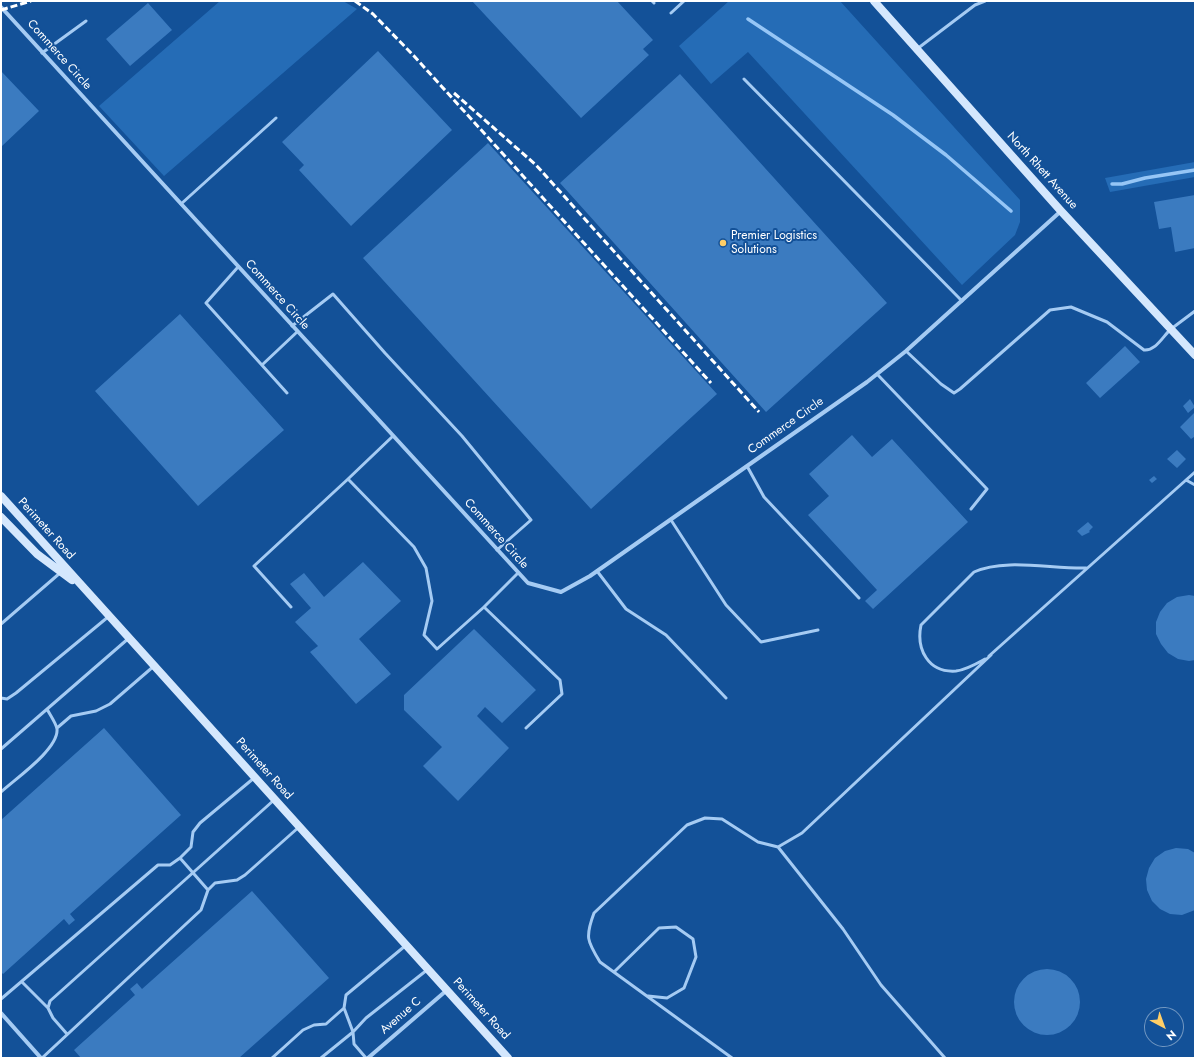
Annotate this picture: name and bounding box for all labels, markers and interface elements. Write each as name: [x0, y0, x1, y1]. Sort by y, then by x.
street label: Commerce Circle: [24, 17, 94, 93]
street label: North Rhett Avenue: [1004, 130, 1080, 212]
place label: Premier Logistics Solutions: [731, 229, 817, 257]
marker: Premier Logistics Solutions: [718, 238, 728, 248]
street label: Commerce Circle: [242, 257, 312, 333]
street label: Commerce Circle: [745, 395, 827, 457]
street label: Perimeter Road: [15, 495, 77, 563]
street label: Commerce Circle: [461, 496, 531, 572]
street label: Perimeter Road: [233, 735, 295, 803]
street label: Perimeter Road: [450, 975, 512, 1043]
street label: Avenue C: [378, 994, 424, 1038]
north arrow: [1144, 1007, 1184, 1047]
text: N: [1163, 1026, 1180, 1044]

